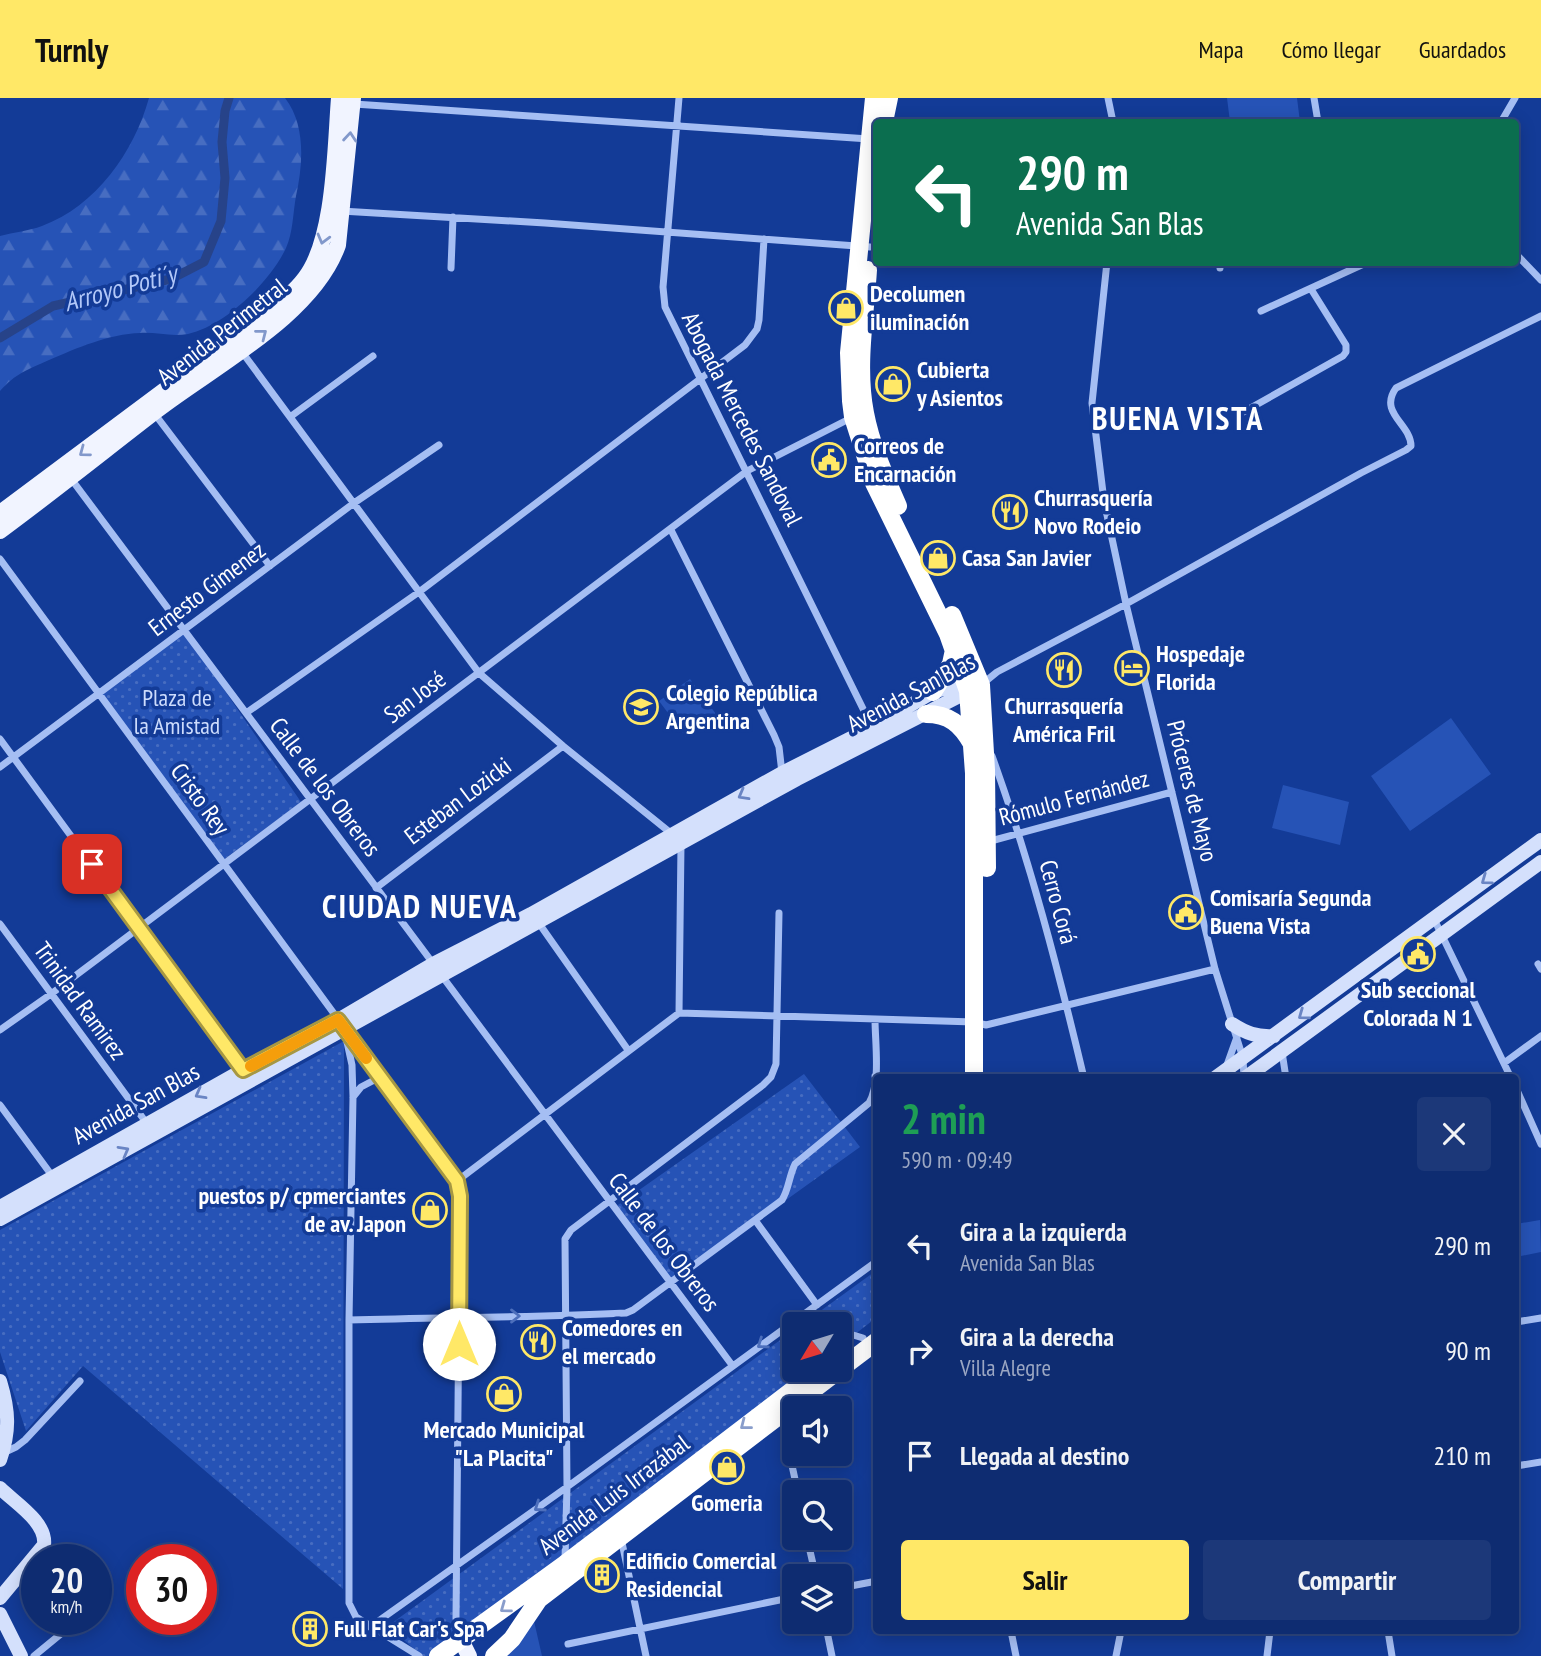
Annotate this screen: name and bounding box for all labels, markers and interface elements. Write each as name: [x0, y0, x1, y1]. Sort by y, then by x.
text: Turnly: [35, 28, 108, 71]
text: Mapa: [1199, 34, 1244, 65]
text: Cómo llegar: [1282, 34, 1381, 65]
text: Guardados: [1419, 34, 1506, 65]
one-way arrow: [342, 132, 357, 143]
text: 290 m: [1016, 140, 1129, 204]
icon: left: [901, 147, 992, 238]
text: Avenida San Blas: [1016, 202, 1204, 244]
one-way arrow: [317, 232, 332, 244]
water label: Arroyo Poti´y: [60, 256, 183, 318]
street label: Avenida Perimetral: [151, 271, 293, 392]
place label: Decolumen iluminación: [870, 278, 969, 337]
shop icon: Decolumen iluminación: [827, 289, 865, 327]
street label: Abogada Mercedes Sandoval: [675, 307, 810, 531]
one-way arrow: [254, 329, 266, 342]
place label: Cubierta y Asientos: [916, 354, 1003, 413]
shop icon: Cubierta y Asientos: [874, 365, 912, 403]
district label: BUENA VISTA: [1092, 397, 1264, 439]
place label: Correos de Encarnación: [854, 430, 956, 489]
public building icon: Correos de Encarnación: [810, 441, 848, 479]
one-way arrow: [79, 443, 92, 456]
place label: Churrasquería Novo Rodeio: [1034, 482, 1153, 541]
restaurant icon: Churrasquería Novo Rodeio: [991, 493, 1029, 531]
street label: Ernesto Gimenez: [142, 534, 271, 643]
shop icon: Casa San Javier: [919, 539, 957, 577]
place label: Casa San Javier: [962, 542, 1092, 573]
place label: Hospedaje Florida: [1156, 638, 1245, 697]
street label: Avenida San Blas: [841, 646, 980, 739]
hotel icon: Hospedaje Florida: [1113, 649, 1151, 687]
restaurant icon: Churrasquería América Fril: [1045, 651, 1083, 689]
street label: San José: [378, 663, 452, 730]
place label: Colegio República Argentina: [665, 677, 818, 736]
park label: Plaza de la Amistad: [134, 682, 220, 741]
school or university icon: Colegio República Argentina: [622, 688, 660, 726]
place label: Churrasquería América Fril: [1005, 690, 1123, 749]
street label: Calle de los Obreros: [263, 711, 388, 862]
street label: Próceres de Mayo: [1160, 717, 1225, 865]
street label: Esteban Lozicki: [398, 750, 517, 851]
street label: Cristo Rey: [164, 757, 237, 841]
street label: Rómulo Fernández: [996, 763, 1152, 832]
one-way arrow: [738, 787, 750, 800]
pin: [62, 834, 122, 894]
icon: arrive: [73, 845, 111, 883]
street label: Cerro Corá: [1032, 856, 1085, 947]
one-way arrow: [1481, 872, 1494, 885]
place label: Comisaría Segunda Buena Vista: [1210, 882, 1371, 941]
district label: CIUDAD NUEVA: [322, 885, 518, 927]
public building icon: Comisaría Segunda Buena Vista: [1167, 893, 1205, 931]
public building icon: Sub seccional Colorada N 1: [1399, 935, 1437, 973]
street label: Trinidad Ramirez: [27, 936, 134, 1066]
place label: Sub seccional Colorada N 1: [1361, 974, 1475, 1033]
one-way arrow: [1298, 1007, 1311, 1019]
street label: Avenida San Blas: [67, 1056, 205, 1151]
one-way arrow: [195, 1086, 208, 1099]
text: 2 min: [901, 1091, 986, 1146]
button: close: [1417, 1097, 1491, 1171]
text: 590 m · 09:49: [901, 1145, 1013, 1174]
one-way arrow: [117, 1146, 129, 1159]
street label: Calle de los Obreros: [602, 1166, 727, 1317]
place label: puestos p/ cpmerciantes de av. Japon: [198, 1180, 406, 1239]
shop icon: puestos p/ cpmerciantes de av. Japon: [411, 1191, 449, 1229]
text: Gira a la izquierda: [960, 1215, 1127, 1248]
icon: left: [901, 1227, 939, 1265]
text: 290 m: [1433, 1229, 1491, 1262]
text: Avenida San Blas: [960, 1248, 1095, 1277]
position arrow: [422, 1307, 496, 1381]
one-way arrow: [510, 1308, 521, 1324]
place label: Comedores en el mercado: [562, 1312, 682, 1371]
north arrow: [782, 1312, 852, 1382]
map controls: [782, 1312, 852, 1634]
text: Gira a la derecha: [960, 1320, 1114, 1353]
restaurant icon: Comedores en el mercado: [519, 1323, 557, 1361]
icon: right: [901, 1332, 939, 1370]
text: 90 m: [1445, 1334, 1491, 1367]
one-way arrow: [757, 1336, 770, 1348]
text: Villa Alegre: [960, 1353, 1051, 1382]
shop icon: Mercado Municipal "La Placita": [485, 1375, 523, 1413]
button: sound: [782, 1396, 852, 1466]
place label: Mercado Municipal "La Placita": [424, 1414, 585, 1473]
one-way arrow: [740, 1417, 752, 1430]
street label: Avenida Luis Irrazábal: [532, 1427, 696, 1562]
icon: arrive: [901, 1437, 939, 1475]
text: Llegada al destino: [960, 1439, 1129, 1472]
text: 210 m: [1433, 1439, 1491, 1472]
shop icon: Gomeria: [708, 1448, 746, 1486]
button: search: [782, 1480, 852, 1550]
place label: Gomeria: [691, 1487, 763, 1518]
one-way arrow: [534, 1499, 547, 1511]
button: Salir: [901, 1540, 1189, 1620]
button: Compartir: [1203, 1540, 1491, 1620]
speed limit sign: 30: [126, 1544, 217, 1635]
place label: Edificio Comercial Residencial: [626, 1545, 776, 1604]
building icon: Edificio Comercial Residencial: [583, 1556, 621, 1594]
text: 20: [50, 1557, 83, 1603]
button: layers: [782, 1564, 852, 1634]
text: km/h: [51, 1595, 82, 1618]
one-way arrow: [500, 1599, 513, 1612]
building icon: Full Flat Car's Spa: [291, 1610, 329, 1648]
place label: Full Flat Car's Spa: [334, 1613, 485, 1644]

